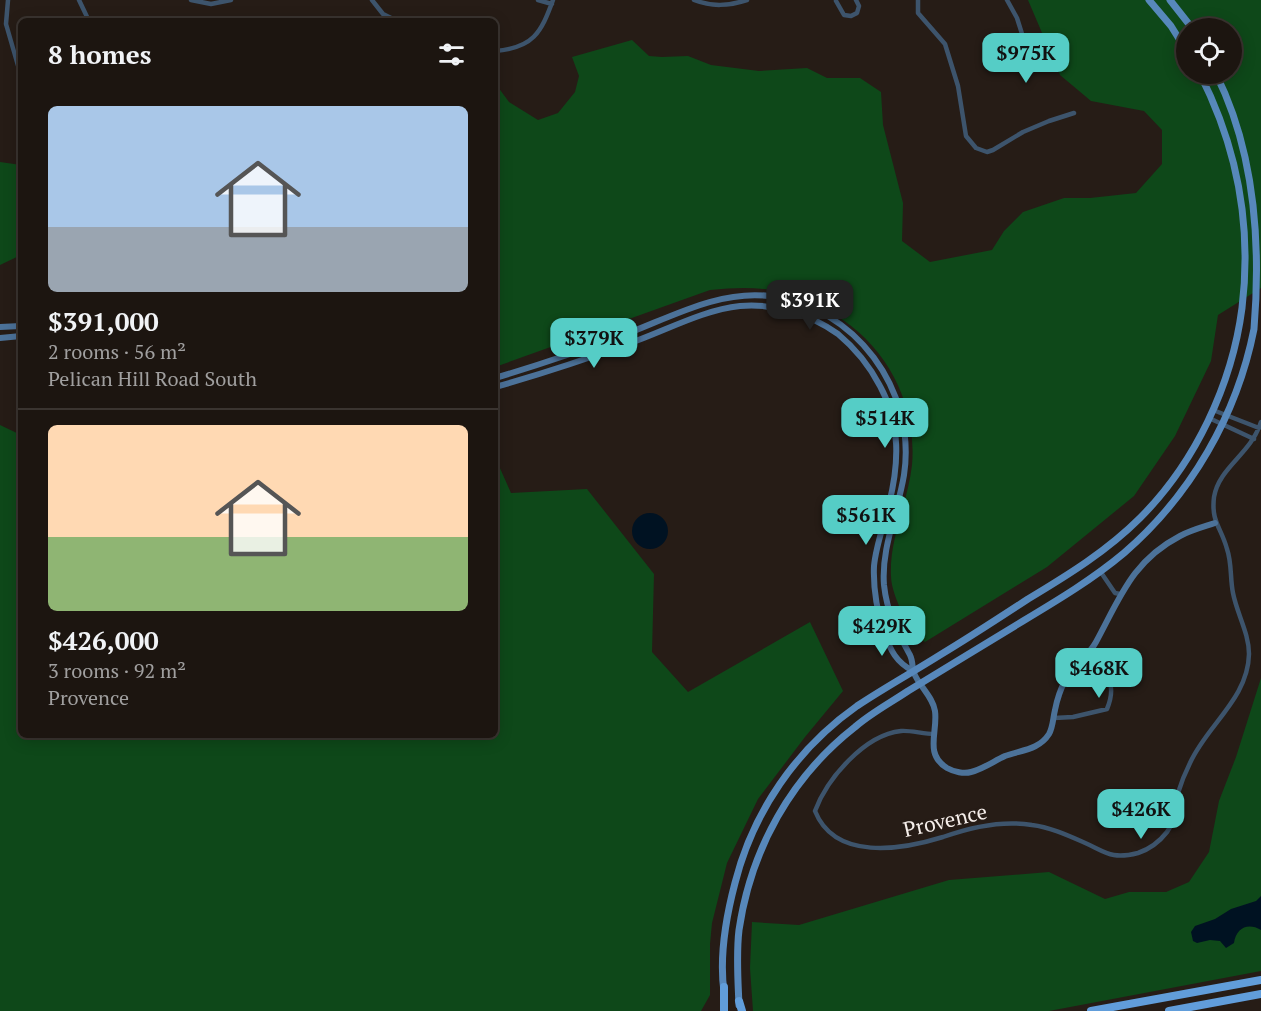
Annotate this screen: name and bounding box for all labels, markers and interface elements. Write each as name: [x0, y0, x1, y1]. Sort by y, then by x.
map controls: [1176, 18, 1242, 84]
button: locate: [1176, 18, 1242, 84]
pin: $975K: [984, 33, 1068, 84]
text: 8 homes: [48, 37, 152, 71]
icon: filters: [435, 38, 468, 71]
text: $975K: [996, 39, 1056, 66]
icon: home: [204, 145, 312, 253]
pin: $391K: [768, 280, 852, 331]
text: $391K: [780, 286, 840, 313]
text: $391,000: [48, 304, 159, 338]
pin: $379K: [552, 318, 636, 369]
text: $379K: [564, 324, 624, 351]
text: 2 rooms · 56 m²: [48, 338, 186, 365]
text: Pelican Hill Road South: [48, 365, 257, 392]
pin: $514K: [843, 398, 927, 449]
text: $514K: [855, 404, 915, 431]
icon: home: [204, 464, 312, 572]
pin: $561K: [824, 495, 908, 546]
text: $561K: [836, 501, 896, 528]
pin: $429K: [840, 606, 924, 657]
text: $429K: [852, 612, 912, 639]
text: $426,000: [48, 623, 159, 657]
pin: $468K: [1057, 648, 1141, 699]
text: $468K: [1069, 654, 1129, 681]
text: 3 rooms · 92 m²: [48, 657, 186, 684]
text: Provence: [48, 684, 129, 711]
pin: $426K: [1099, 789, 1183, 840]
text: $426K: [1111, 795, 1171, 822]
street label: Provence: [900, 797, 990, 843]

